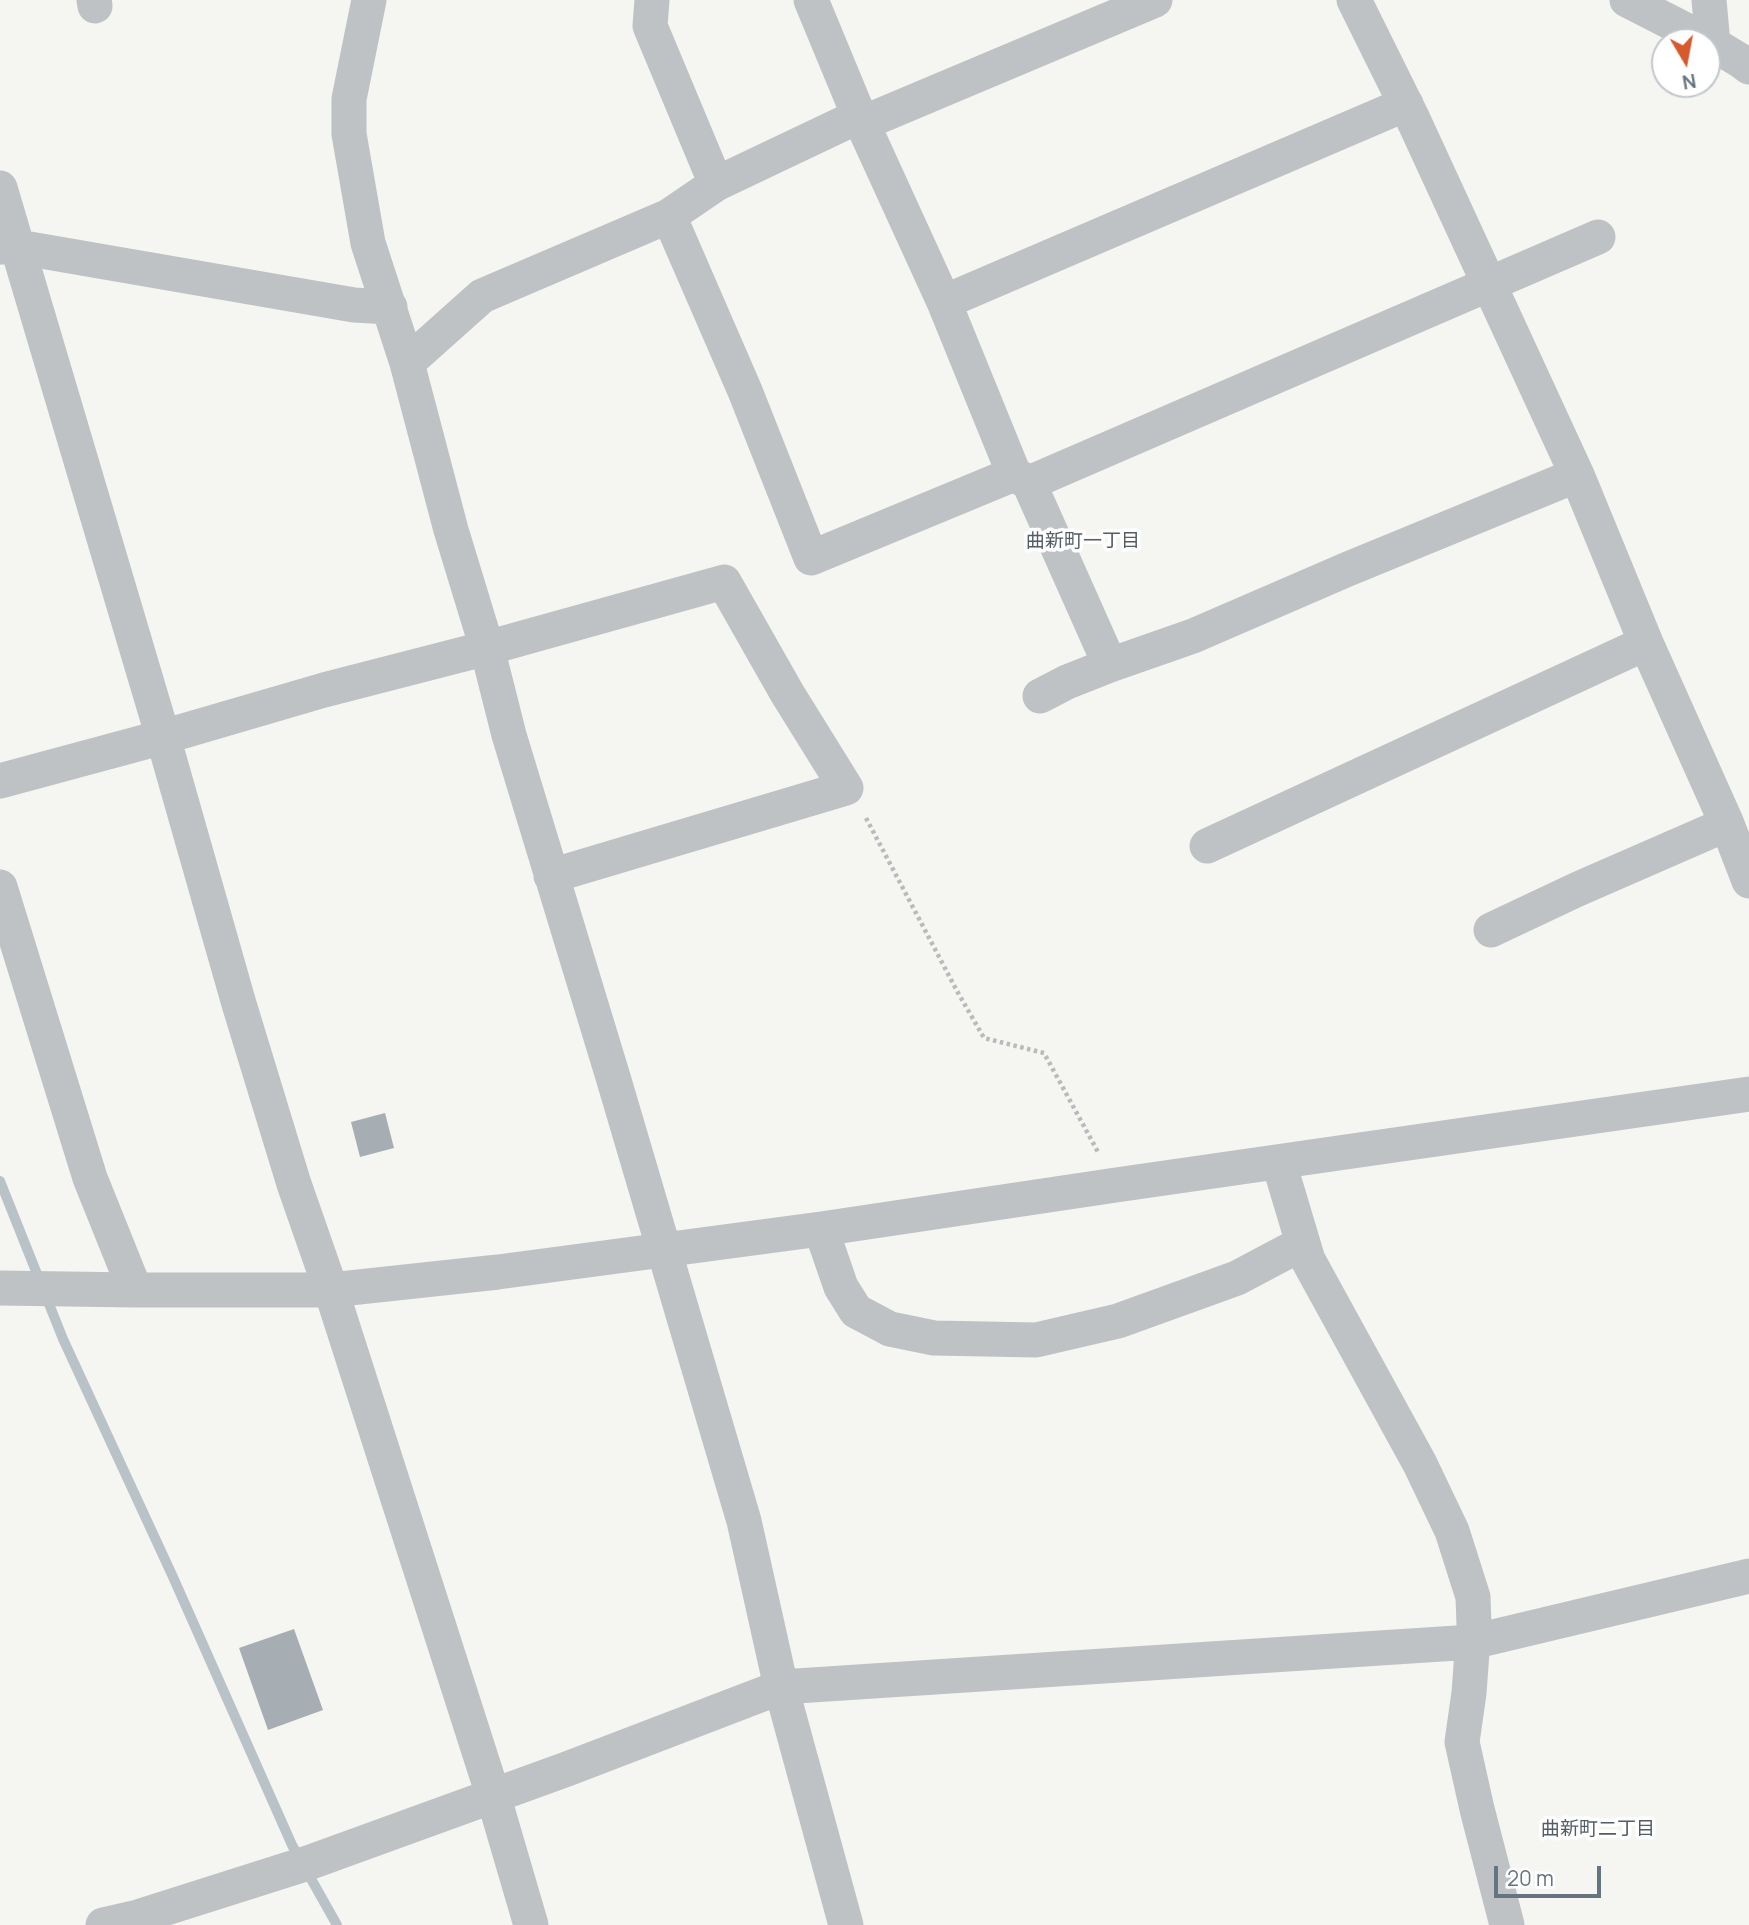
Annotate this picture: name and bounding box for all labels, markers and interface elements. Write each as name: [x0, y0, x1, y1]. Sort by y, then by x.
north arrow: [1651, 28, 1721, 98]
text: N: [1680, 68, 1698, 96]
district label: 曲新町一丁目: [1026, 531, 1140, 553]
district label: 曲新町二丁目: [1541, 1819, 1655, 1841]
scale bar: [1497, 1852, 1604, 1896]
text: 20 m: [1507, 1864, 1554, 1892]

